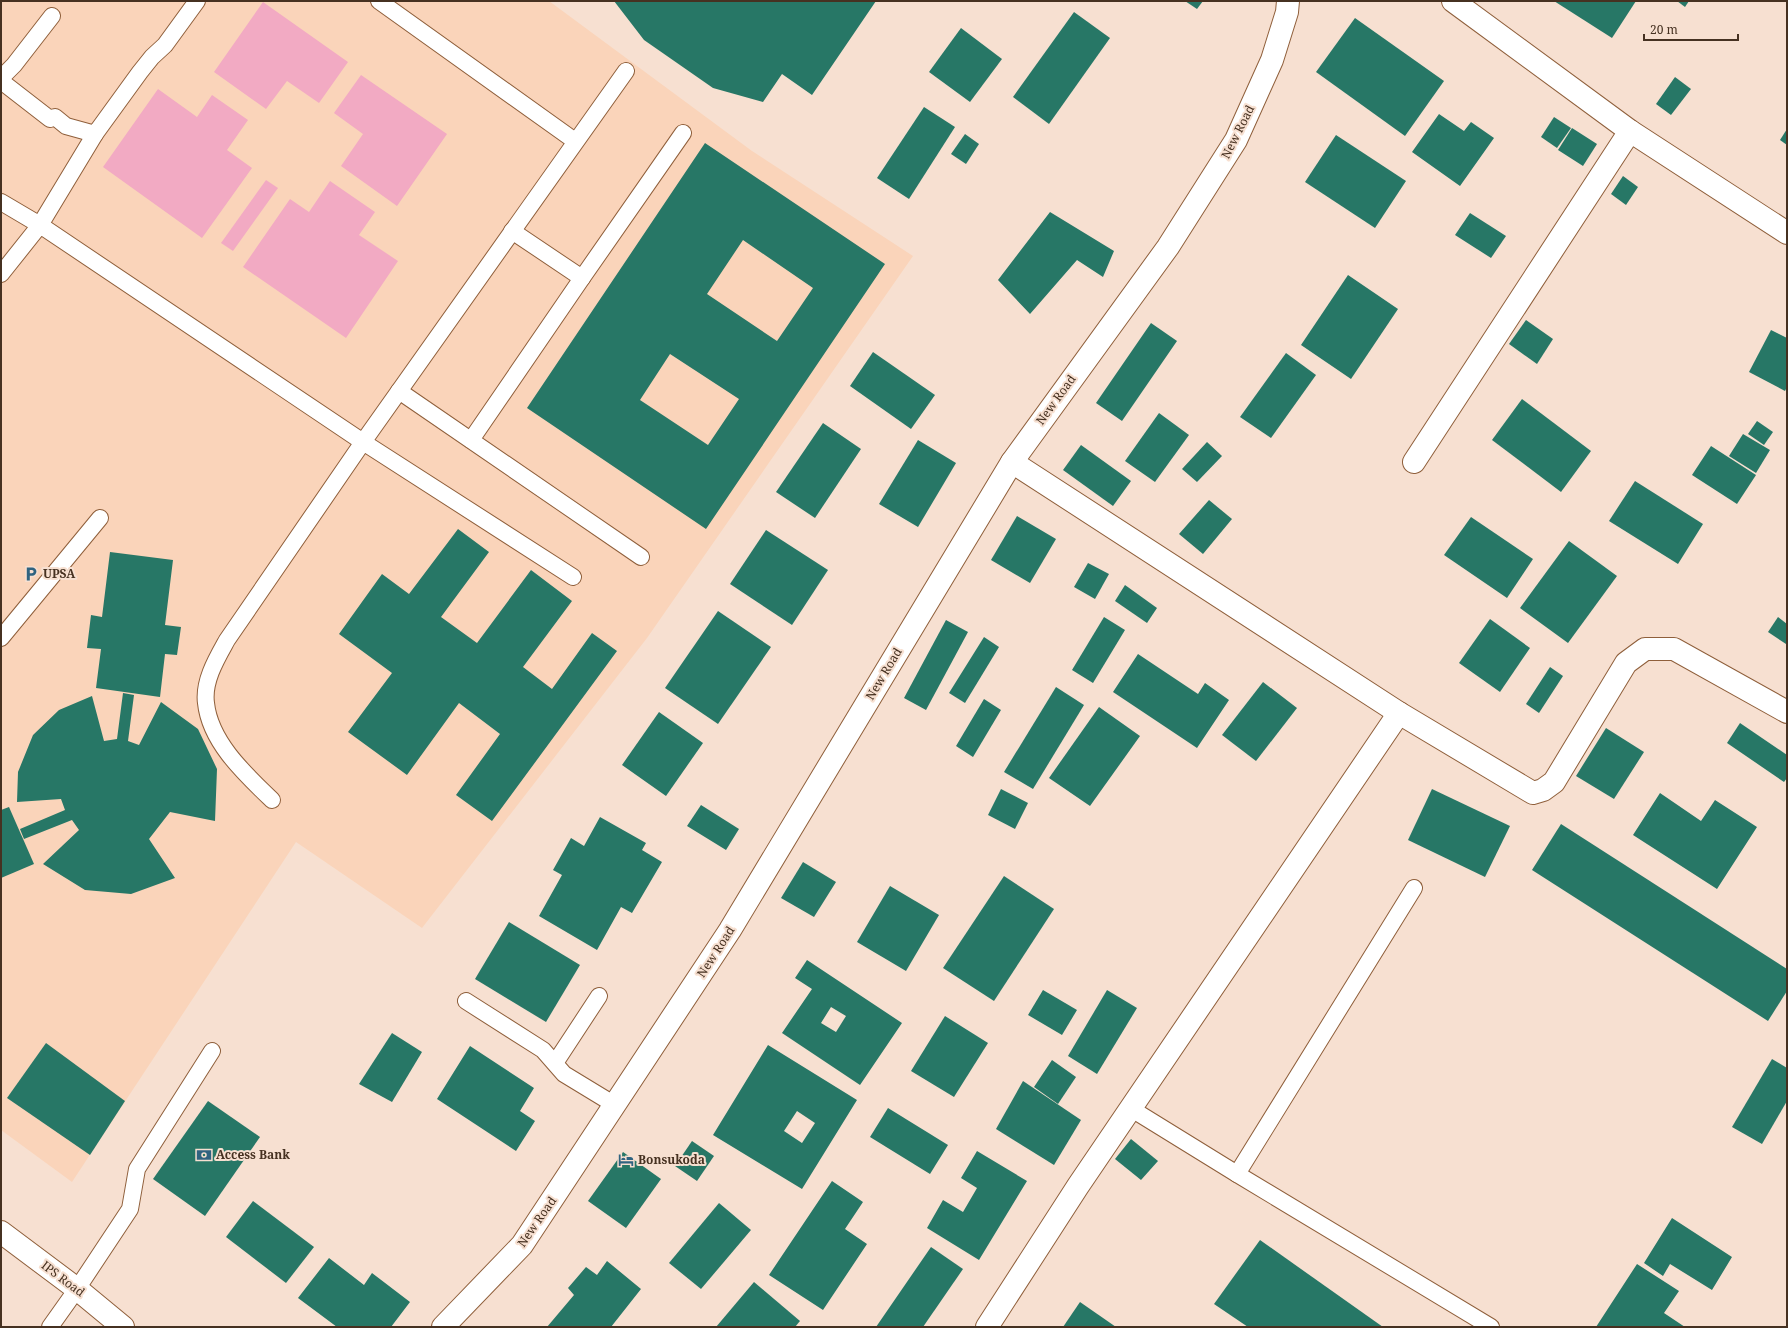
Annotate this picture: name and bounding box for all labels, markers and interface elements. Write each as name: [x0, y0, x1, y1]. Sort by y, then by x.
scale bar: [1644, 16, 1738, 42]
text: 20 m: [1650, 21, 1678, 38]
street label: New Road: [1217, 102, 1259, 161]
street label: New Road: [1032, 371, 1080, 428]
parking icon: UPSA: [22, 565, 40, 583]
place label: UPSA: [43, 565, 76, 582]
street label: New Road: [861, 644, 906, 703]
street label: New Road: [693, 922, 739, 981]
bank icon: Access Bank: [195, 1146, 213, 1164]
place label: Access Bank: [216, 1146, 290, 1163]
hotel icon: Bonsukoda: [617, 1151, 635, 1169]
place label: Bonsukoda: [638, 1151, 705, 1168]
street label: New Road: [513, 1193, 561, 1250]
street label: IPS Road: [38, 1257, 89, 1301]

